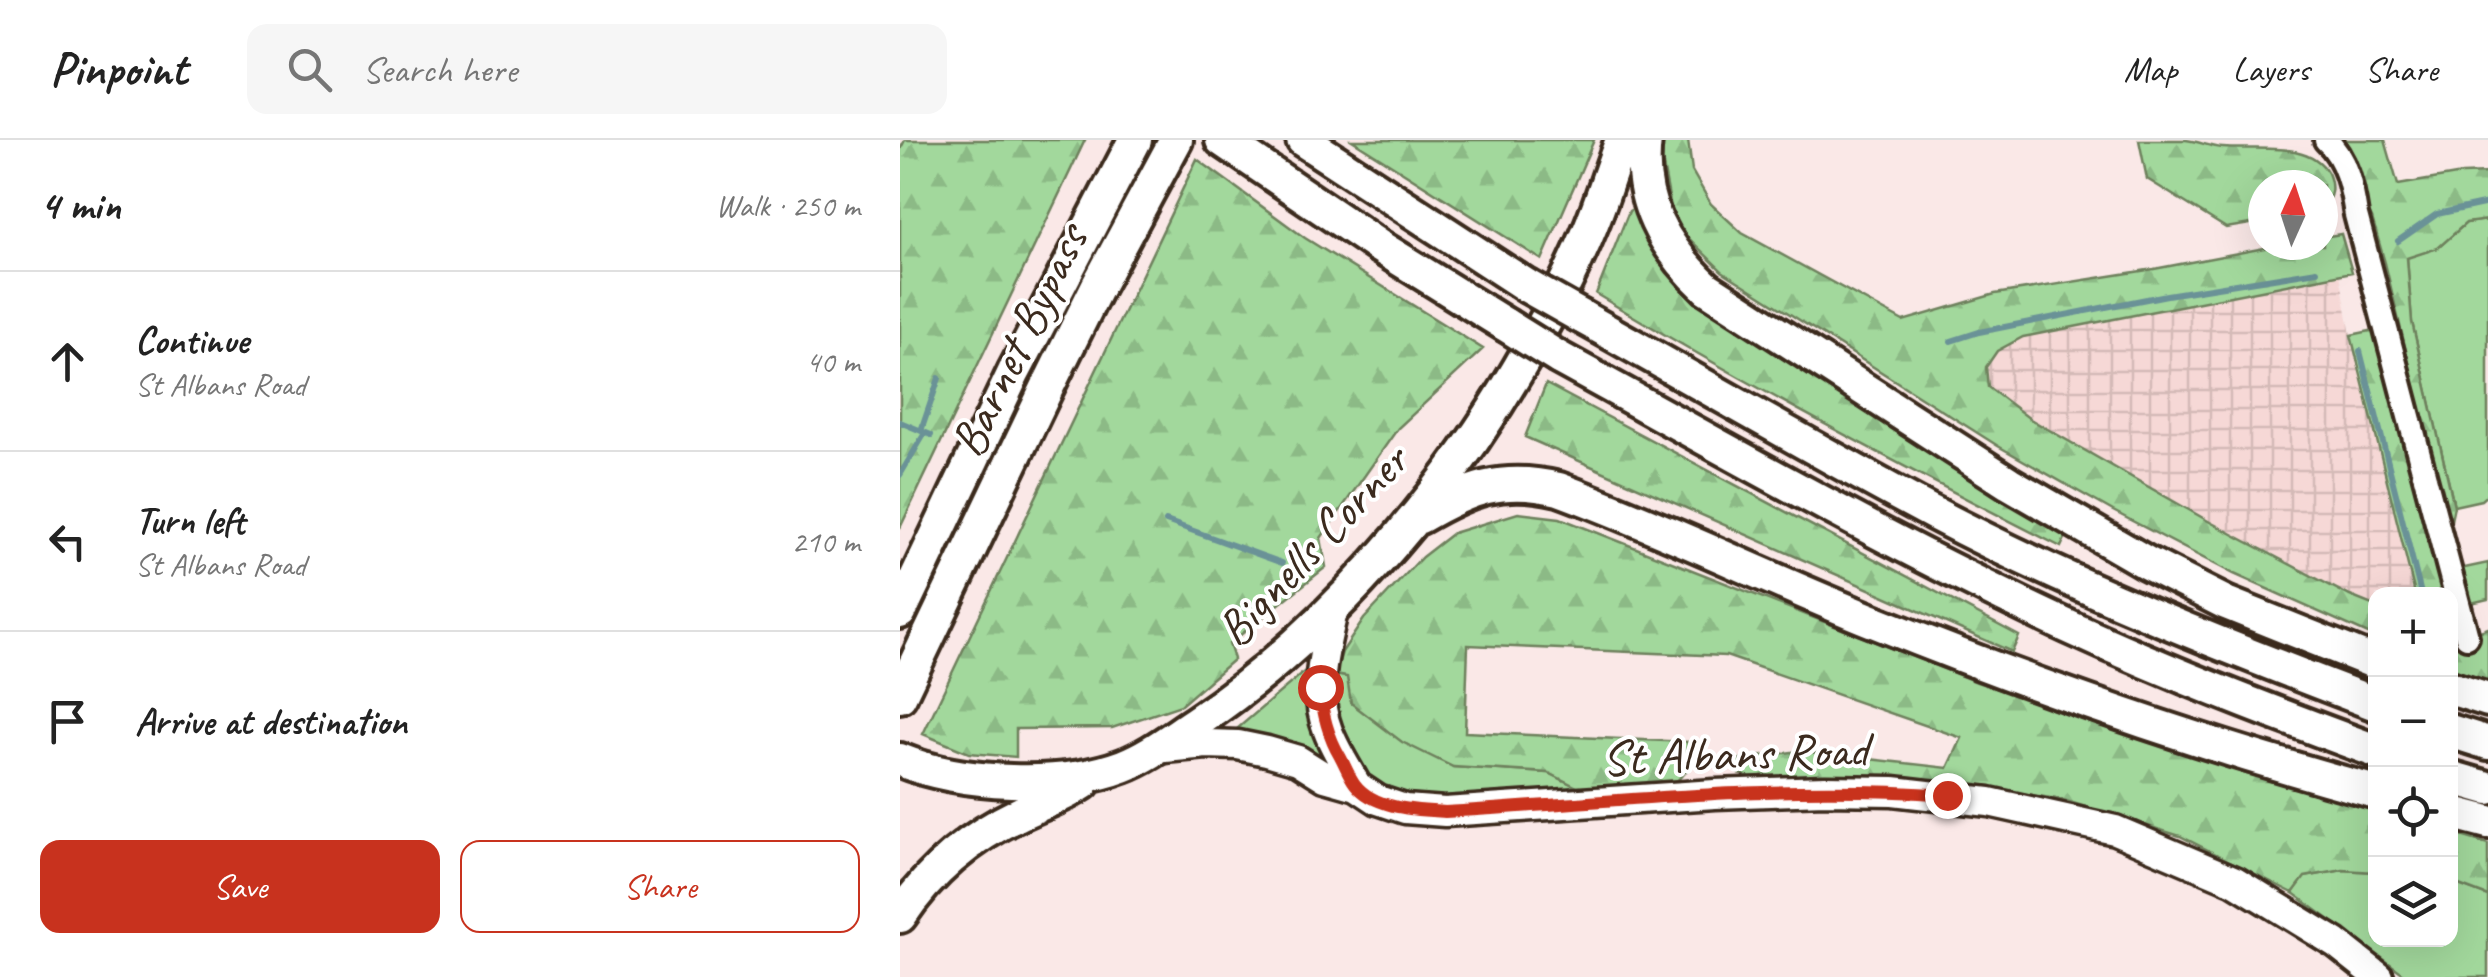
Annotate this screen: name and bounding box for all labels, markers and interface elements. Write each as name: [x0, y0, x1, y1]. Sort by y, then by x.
search box: [247, 24, 947, 114]
text: Pinpoint: [50, 39, 187, 99]
icon: search: [282, 42, 337, 97]
text: Search here: [362, 46, 517, 93]
text: Map: [2124, 47, 2177, 92]
text: Layers: [2232, 47, 2310, 92]
text: Share: [2365, 47, 2438, 92]
north arrow: [2248, 170, 2338, 260]
text: 4 min: [40, 179, 120, 232]
text: Walk · 250 m: [716, 185, 860, 226]
street label: Barnet Bypass: [935, 210, 1104, 467]
text: Continue: [135, 317, 249, 364]
icon: ahead: [40, 334, 95, 389]
text: 40 m: [806, 341, 860, 382]
text: St Albans Road: [135, 364, 306, 405]
street label: Bignells Corner: [1202, 428, 1424, 660]
text: Turn left: [135, 497, 245, 544]
icon: left: [40, 514, 95, 569]
text: 210 m: [791, 521, 860, 562]
text: St Albans Road: [135, 544, 306, 585]
map controls: [2368, 587, 2458, 947]
button: +: [2368, 587, 2458, 677]
route start: [1298, 665, 1344, 711]
button: −: [2368, 677, 2458, 767]
icon: arrive: [40, 694, 95, 749]
text: Arrive at destination: [135, 698, 407, 745]
street label: St Albans Road: [1601, 717, 1876, 790]
button: locate: [2368, 767, 2458, 857]
route end: [1925, 773, 1971, 819]
button: Save: [40, 840, 440, 933]
button: Share: [460, 840, 860, 933]
button: layers: [2368, 857, 2458, 947]

